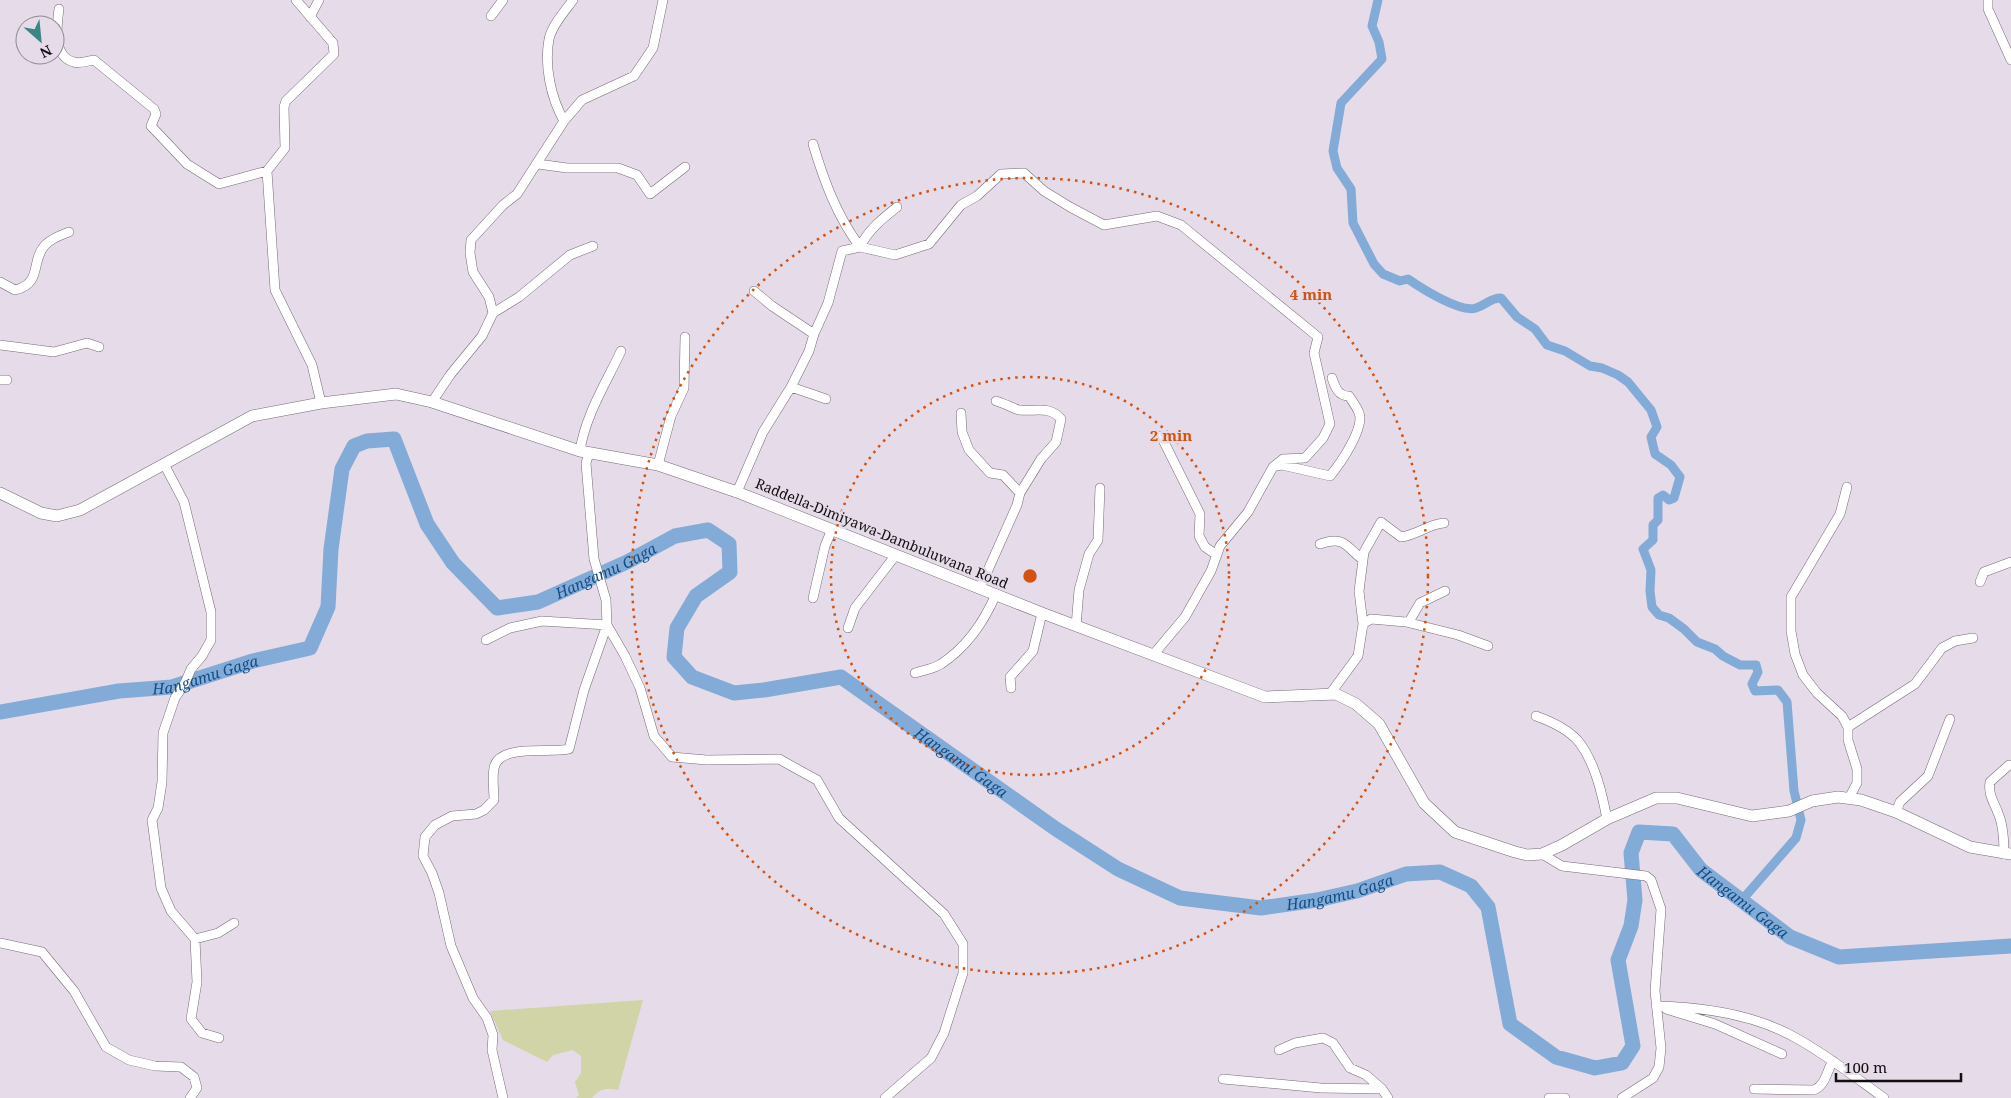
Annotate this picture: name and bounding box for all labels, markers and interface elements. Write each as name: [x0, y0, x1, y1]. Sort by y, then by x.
north arrow: [15, 15, 65, 65]
text: N: [37, 41, 55, 63]
text: 4 min: [1290, 284, 1332, 304]
text: 2 min: [1150, 425, 1192, 445]
street label: Raddella-Dimiyawa-Dambuluwana Road: [753, 473, 1012, 593]
water label: Hangamu Gaga: [551, 538, 660, 603]
centre of rings: [1021, 567, 1039, 585]
water label: Hangamu Gaga: [151, 650, 260, 699]
water label: Hangamu Gaga: [910, 722, 1012, 802]
water label: Hangamu Gaga: [1692, 860, 1793, 943]
water label: Hangamu Gaga: [1284, 869, 1396, 914]
scale bar: [1836, 1050, 1961, 1082]
text: 100 m: [1844, 1057, 1887, 1077]

